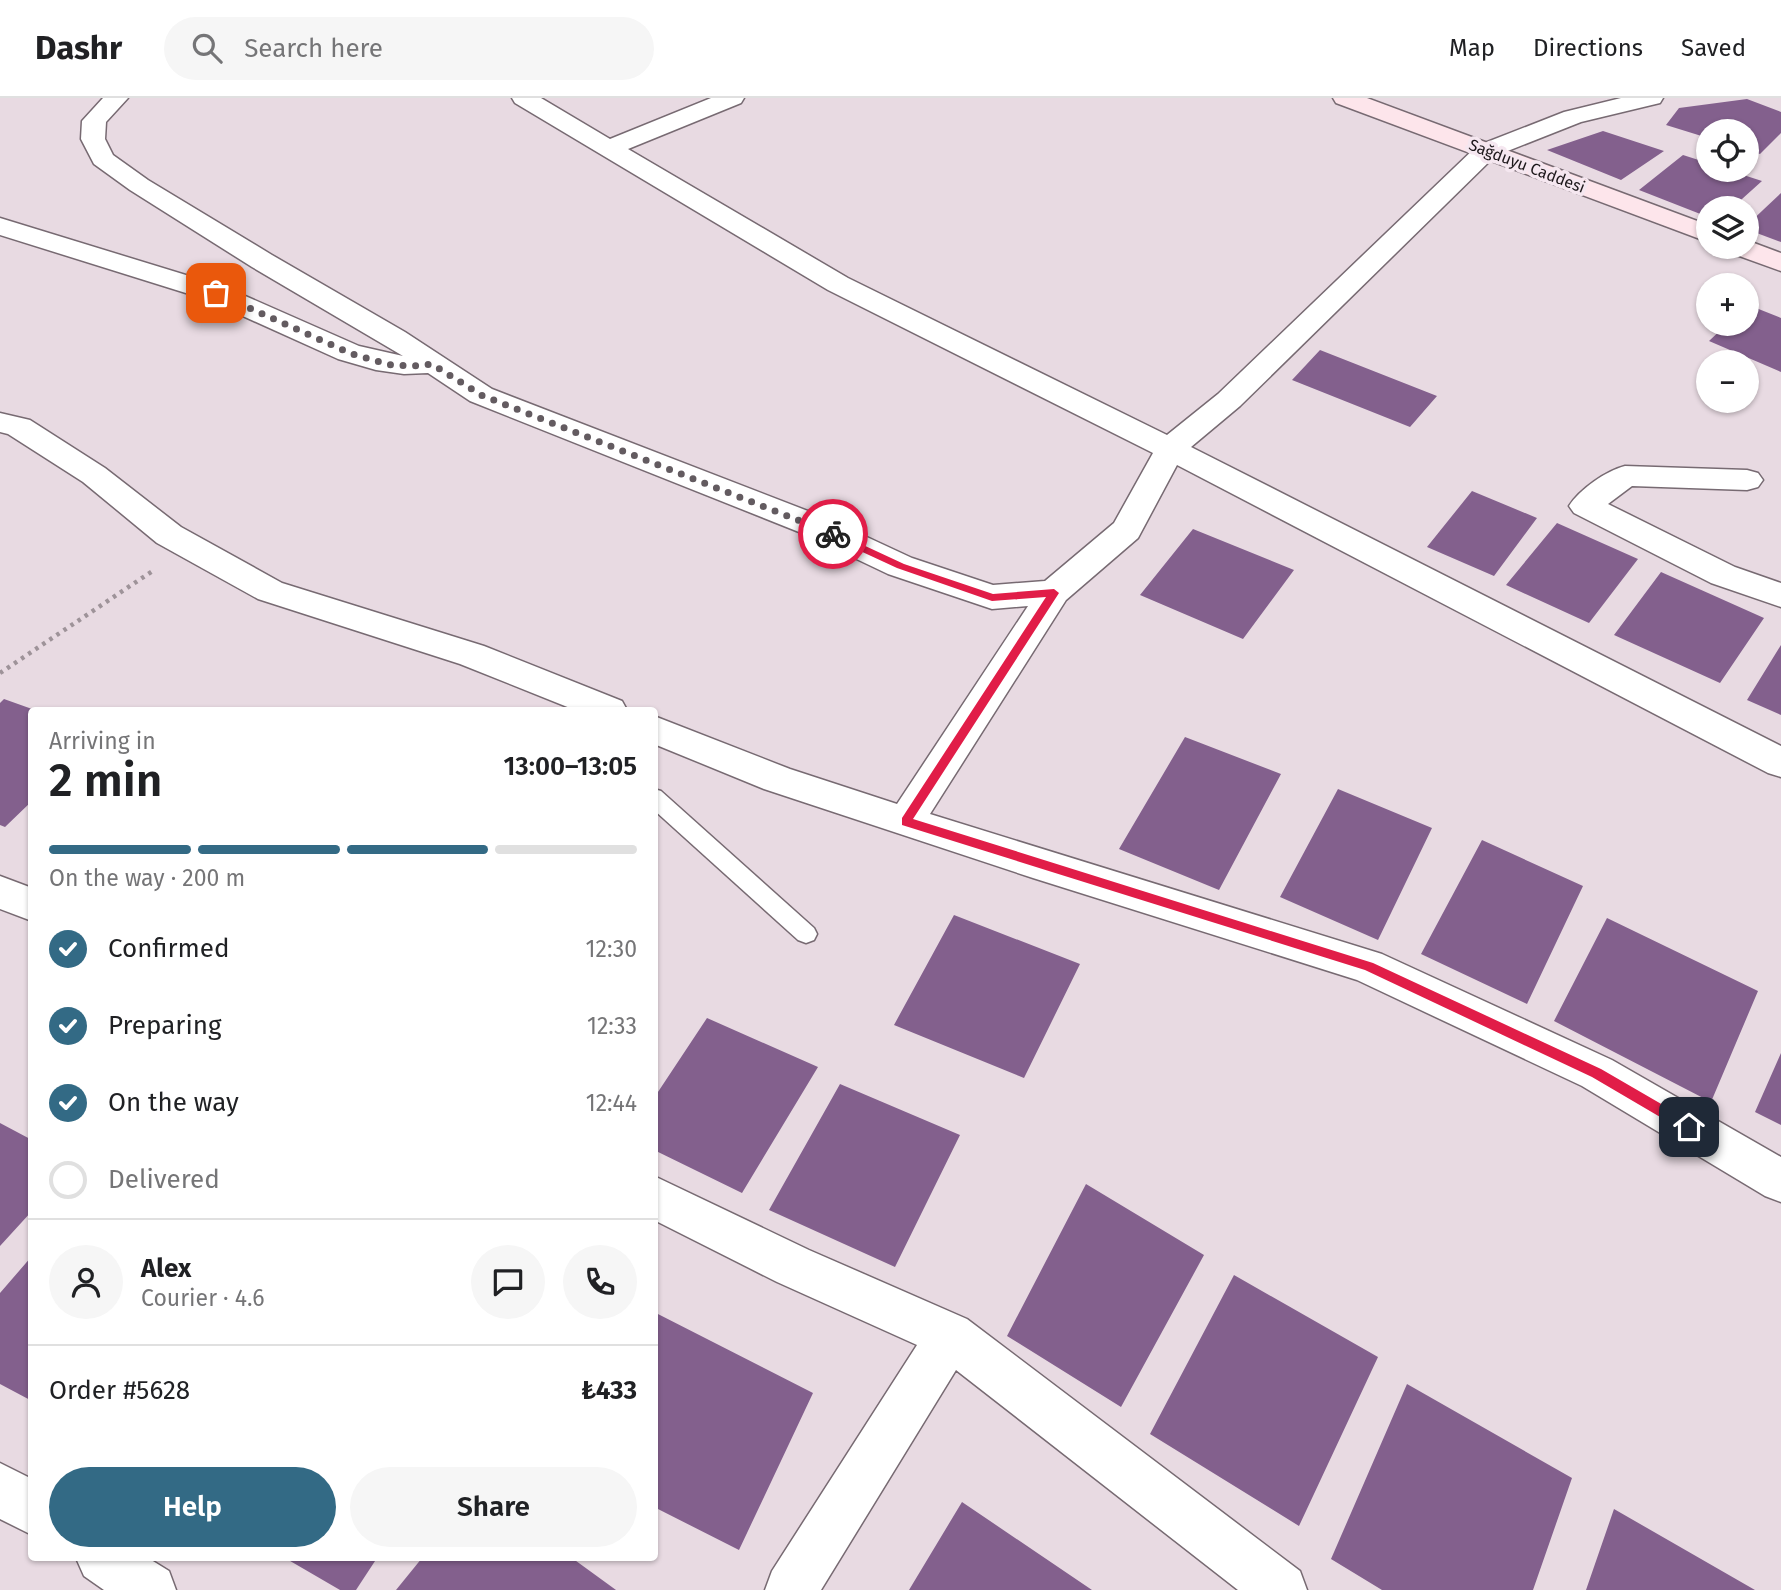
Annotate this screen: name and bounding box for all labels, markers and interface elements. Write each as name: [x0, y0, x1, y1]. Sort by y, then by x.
search box: [164, 17, 654, 80]
text: Dashr: [35, 28, 122, 68]
icon: search: [188, 29, 226, 67]
text: Search here: [244, 33, 383, 64]
text: Map: [1449, 34, 1495, 62]
text: Directions: [1533, 34, 1643, 62]
text: Saved: [1681, 34, 1746, 62]
map controls: [1696, 119, 1759, 413]
button: locate: [1696, 119, 1759, 182]
street label: Sağduyu Caddesi: [1466, 135, 1588, 197]
button: layers: [1696, 196, 1759, 259]
pin: [186, 263, 246, 323]
button: +: [1696, 273, 1759, 336]
icon: bag: [197, 274, 235, 312]
button: −: [1696, 350, 1759, 413]
courier: [798, 499, 868, 569]
icon: bike: [814, 515, 852, 553]
text: Arriving in: [49, 727, 156, 755]
text: 13:00–13:05: [503, 751, 637, 782]
text: 2 min: [49, 753, 162, 808]
text: On the way · 200 m: [49, 864, 245, 892]
icon: check: [49, 930, 87, 968]
text: Confirmed: [108, 933, 229, 964]
text: 12:30: [586, 935, 637, 963]
icon: check: [49, 1007, 87, 1045]
text: Preparing: [108, 1010, 221, 1041]
text: 12:33: [587, 1012, 637, 1040]
icon: check: [49, 1084, 87, 1122]
text: On the way: [108, 1087, 239, 1118]
text: 12:44: [586, 1089, 637, 1117]
pin: [1659, 1097, 1719, 1157]
icon: home: [1670, 1108, 1708, 1146]
text: Delivered: [108, 1164, 220, 1195]
button: person: [49, 1245, 123, 1319]
button: chat: [471, 1245, 545, 1319]
button: phone: [563, 1245, 637, 1319]
text: Alex: [141, 1253, 191, 1284]
text: Courier · 4.6: [141, 1284, 265, 1312]
text: Order #5628: [49, 1375, 190, 1406]
text: ₺433: [581, 1375, 637, 1406]
button: Help: [49, 1467, 336, 1547]
button: Share: [350, 1467, 637, 1547]

